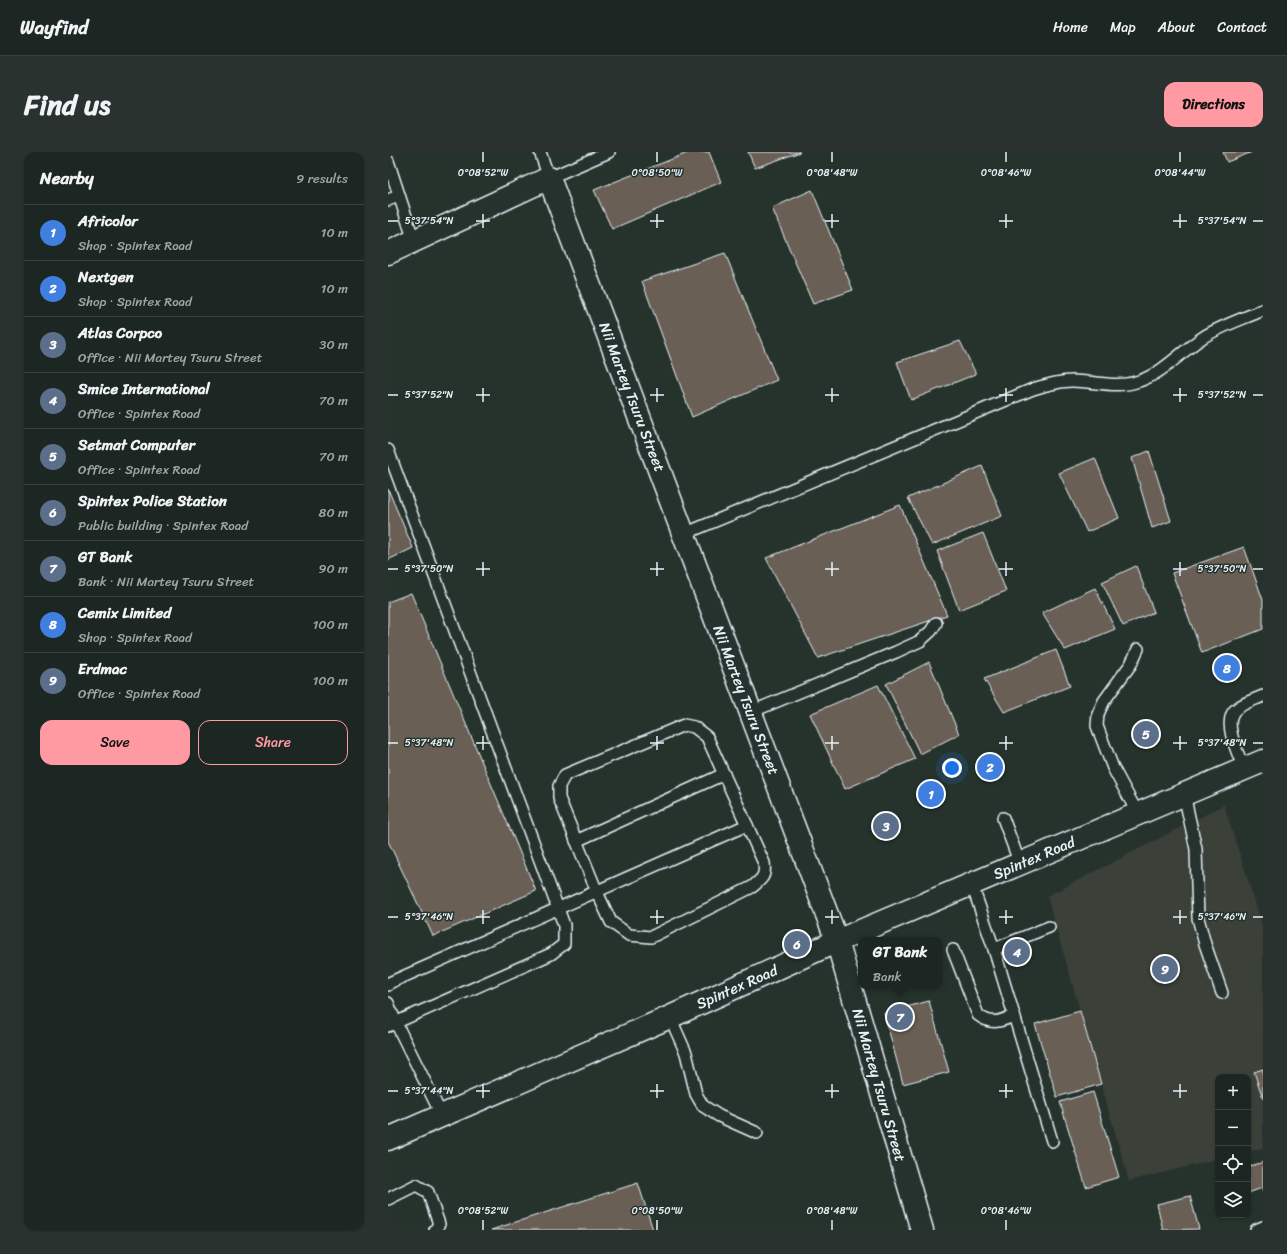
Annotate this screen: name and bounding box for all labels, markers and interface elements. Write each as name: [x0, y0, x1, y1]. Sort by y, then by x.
text: Wayfind: [20, 11, 88, 44]
text: Home: [1053, 15, 1088, 40]
text: Map: [1110, 15, 1136, 40]
text: About: [1158, 15, 1195, 40]
text: Contact: [1217, 15, 1267, 40]
text: Find us: [24, 80, 111, 129]
button: Directions: [1164, 82, 1263, 127]
text: Nearby: [40, 163, 94, 193]
text: 0°08'52"W: [458, 164, 508, 182]
text: 0°08'50"W: [632, 164, 683, 182]
text: 0°08'48"W: [807, 164, 858, 182]
text: 0°08'46"W: [981, 164, 1032, 182]
text: 0°08'44"W: [1154, 164, 1206, 182]
text: 9 results: [296, 167, 348, 190]
text: Africolor: [78, 208, 138, 234]
text: 5°37'54"N: [405, 212, 453, 230]
text: 5°37'54"N: [1198, 212, 1246, 230]
text: 1: [50, 221, 56, 244]
text: 10 m: [321, 221, 348, 244]
text: Shop · Spintex Road: [78, 234, 192, 257]
text: Nextgen: [78, 264, 134, 290]
text: 2: [49, 277, 57, 300]
text: 10 m: [321, 277, 348, 300]
text: Shop · Spintex Road: [78, 290, 192, 313]
street label: Nii Martey Tsuru Street: [591, 318, 673, 476]
text: Atlas Corpco: [78, 320, 162, 346]
text: 3: [49, 333, 57, 356]
text: 30 m: [319, 333, 348, 356]
text: Office · Nii Martey Tsuru Street: [78, 346, 262, 369]
text: Smice International: [78, 376, 210, 402]
text: 5°37'52"N: [405, 386, 453, 404]
text: 5°37'52"N: [1198, 386, 1246, 404]
text: 4: [49, 389, 57, 412]
text: 70 m: [319, 389, 348, 412]
text: Office · Spintex Road: [78, 402, 200, 425]
text: Setmat Computer: [78, 432, 195, 458]
text: 5: [49, 445, 57, 468]
text: 70 m: [319, 445, 348, 468]
text: Office · Spintex Road: [78, 458, 200, 481]
text: Spintex Police Station: [78, 488, 227, 514]
text: 6: [49, 501, 57, 524]
text: 80 m: [319, 501, 348, 524]
text: Public building · Spintex Road: [78, 514, 248, 537]
text: GT Bank: [78, 544, 132, 570]
text: 7: [49, 557, 57, 580]
text: 90 m: [318, 557, 348, 580]
text: 5°37'50"N: [405, 560, 453, 578]
text: 5°37'50"N: [1198, 560, 1246, 578]
text: Bank · Nii Martey Tsuru Street: [78, 570, 254, 593]
text: Cemix Limited: [78, 600, 171, 626]
text: 8: [49, 613, 57, 636]
text: 100 m: [313, 613, 348, 636]
street label: Nii Martey Tsuru Street: [705, 621, 787, 779]
text: Shop · Spintex Road: [78, 626, 192, 649]
pin: 8: [1214, 653, 1240, 683]
text: Erdmac: [78, 656, 127, 682]
text: 9: [49, 669, 57, 692]
text: 100 m: [313, 669, 348, 692]
text: Office · Spintex Road: [78, 682, 200, 705]
pin: 5: [1133, 719, 1159, 749]
button: Save: [40, 720, 190, 765]
button: Share: [198, 720, 348, 765]
text: 5°37'48"N: [405, 734, 453, 752]
text: 5°37'48"N: [1198, 734, 1246, 752]
pin: 2: [977, 752, 1003, 782]
your location: [942, 758, 962, 778]
pin: 1: [918, 779, 944, 809]
pin: 3: [873, 811, 899, 841]
street label: Spintex Road: [989, 829, 1080, 887]
text: 5°37'46"N: [405, 908, 453, 926]
text: 5°37'46"N: [1198, 908, 1246, 926]
pin: 6: [784, 929, 810, 959]
popup: [858, 937, 942, 989]
pin: 4: [1004, 937, 1030, 967]
text: GT Bank: [873, 939, 927, 965]
pin: 9: [1152, 954, 1178, 984]
street label: Spintex Road: [692, 957, 783, 1017]
text: Bank: [873, 965, 901, 988]
pin: 7: [887, 1002, 913, 1032]
street label: Nii Martey Tsuru Street: [845, 1005, 913, 1165]
map controls: [1215, 1074, 1251, 1218]
button: +: [1215, 1074, 1251, 1110]
text: 5°37'44"N: [405, 1082, 454, 1100]
button: −: [1215, 1110, 1251, 1146]
button: locate: [1215, 1146, 1251, 1182]
button: layers: [1215, 1182, 1251, 1218]
text: 0°08'52"W: [458, 1202, 508, 1220]
text: 0°08'50"W: [632, 1202, 683, 1220]
text: 0°08'48"W: [807, 1202, 858, 1220]
text: 0°08'46"W: [981, 1202, 1032, 1220]

